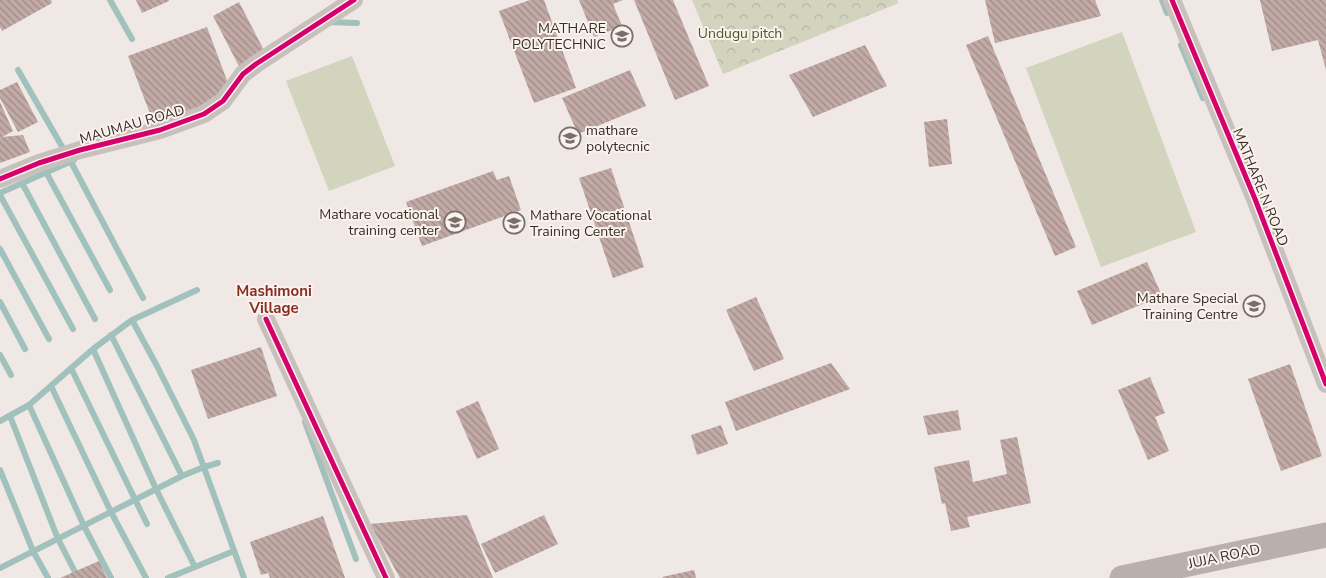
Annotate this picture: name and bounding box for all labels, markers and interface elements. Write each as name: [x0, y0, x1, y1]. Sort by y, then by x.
place label: MATHARE POLYTECHNIC: [512, 19, 606, 54]
school or university icon: MATHARE POLYTECHNIC: [610, 24, 634, 48]
park label: Undugu pitch: [698, 24, 782, 43]
street label: MAUMAU ROAD: [77, 100, 187, 149]
place label: mathare polytecnic: [586, 121, 650, 156]
street label: MATHARE N ROAD: [1228, 125, 1293, 249]
school or university icon: mathare polytecnic: [558, 126, 582, 150]
place label: Mathare vocational training center: [319, 205, 440, 240]
place label: Mathare Vocational Training Center: [530, 206, 652, 241]
school or university icon: Mathare vocational training center: [443, 210, 467, 234]
school or university icon: Mathare Vocational Training Center: [502, 211, 526, 235]
district label: Mashimoni Village: [236, 281, 312, 318]
place label: Mathare Special Training Centre: [1137, 289, 1239, 324]
school or university icon: Mathare Special Training Centre: [1242, 294, 1266, 318]
street label: JUJA ROAD: [1185, 540, 1262, 574]

